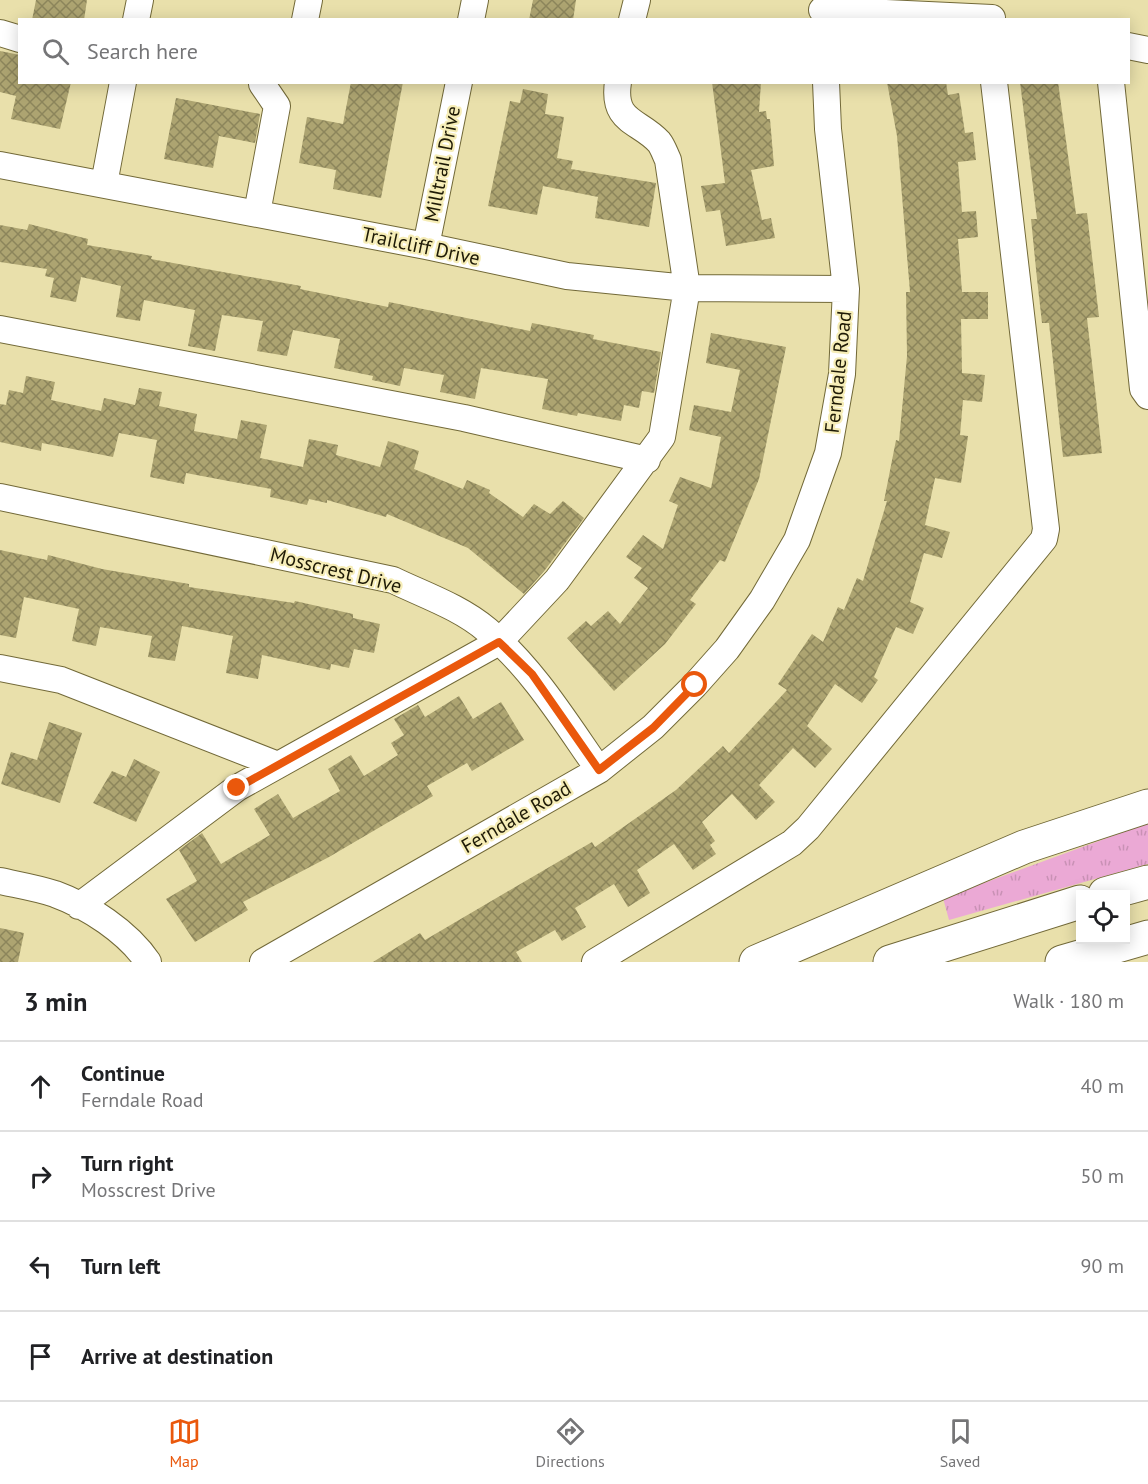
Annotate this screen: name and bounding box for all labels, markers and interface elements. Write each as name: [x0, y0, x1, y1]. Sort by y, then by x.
search box: [18, 18, 1130, 84]
icon: search: [39, 35, 72, 68]
text: Search here: [87, 37, 198, 65]
street label: Milltrail Drive: [418, 104, 466, 224]
street label: Trailcliff Drive: [360, 221, 482, 271]
street label: Ferndale Road: [819, 310, 857, 434]
street label: Mosscrest Drive: [267, 541, 405, 599]
route start: [681, 671, 707, 697]
route end: [223, 774, 249, 800]
street label: Ferndale Road: [456, 775, 576, 859]
map controls: [1076, 890, 1130, 944]
button: locate: [1076, 890, 1130, 944]
text: 3 min: [24, 985, 87, 1018]
text: Walk · 180 m: [1013, 988, 1124, 1014]
text: Continue: [81, 1059, 165, 1087]
icon: ahead: [24, 1070, 57, 1103]
text: 40 m: [1081, 1073, 1124, 1099]
text: Ferndale Road: [81, 1087, 204, 1113]
text: Turn right: [81, 1149, 173, 1177]
icon: right: [24, 1160, 57, 1193]
text: 50 m: [1081, 1163, 1124, 1189]
text: Mosscrest Drive: [81, 1177, 216, 1203]
icon: left: [24, 1250, 57, 1283]
text: Turn left: [81, 1252, 161, 1280]
text: 90 m: [1081, 1253, 1124, 1279]
icon: arrive: [24, 1340, 57, 1373]
text: Arrive at destination: [81, 1342, 273, 1370]
tab: Map: [168, 1415, 201, 1471]
tab: Directions: [536, 1415, 605, 1471]
tab: Saved: [940, 1415, 980, 1471]

